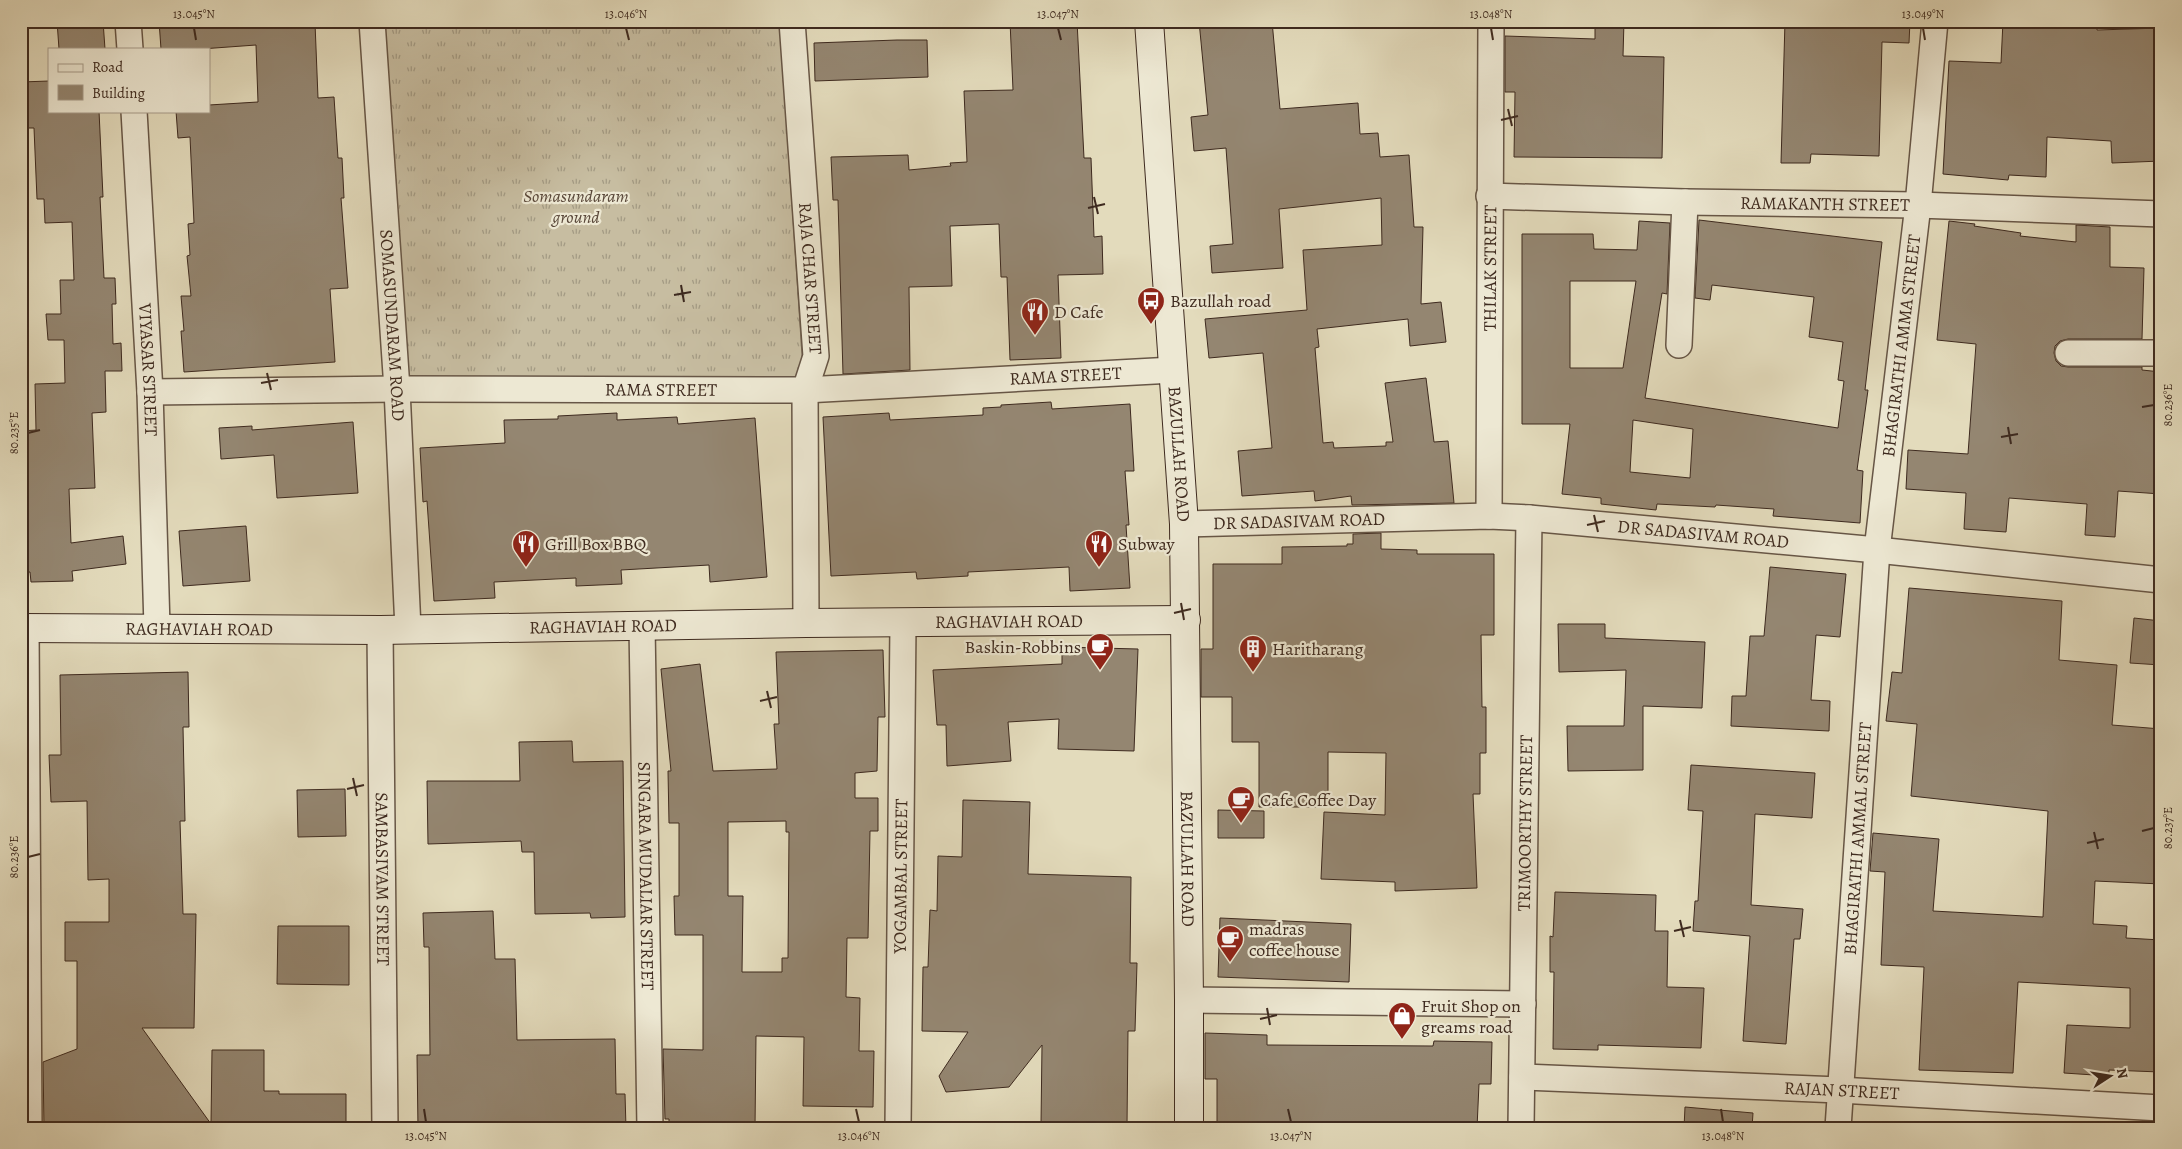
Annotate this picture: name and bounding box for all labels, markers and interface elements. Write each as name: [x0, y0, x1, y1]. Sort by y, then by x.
text: 13.045°N: [173, 6, 215, 22]
text: 13.046°N: [605, 6, 648, 22]
text: 13.047°N: [1037, 6, 1079, 22]
text: 13.048°N: [1470, 6, 1513, 22]
text: 13.049°N: [1902, 6, 1945, 22]
legend: [48, 48, 210, 112]
text: Road: [92, 57, 124, 77]
text: Building: [92, 83, 145, 103]
park label: Somasundaram ground: [523, 184, 629, 229]
street label: RAMAKANTH STREET: [1740, 191, 1910, 217]
street label: RAJA CHAR STREET: [793, 201, 828, 355]
street label: THILAK STREET: [1478, 205, 1502, 331]
street label: SOMASUNDARAM ROAD: [374, 229, 410, 422]
street label: BHAGIRATHI AMMA STREET: [1876, 233, 1926, 458]
bus stop icon: Bazullah road: [1136, 286, 1166, 325]
place label: Bazullah road: [1170, 289, 1272, 313]
restaurant icon: D Cafe: [1020, 297, 1050, 336]
place label: D Cafe: [1054, 300, 1104, 324]
street label: VIYASAR STREET: [133, 301, 163, 437]
street label: RAMA STREET: [1009, 361, 1123, 391]
street label: RAMA STREET: [605, 378, 717, 402]
text: 80.236°E: [2160, 384, 2176, 426]
street label: BAZULLAH ROAD: [1162, 385, 1196, 523]
text: 80.235°E: [6, 412, 22, 454]
street label: DR SADASIVAM ROAD: [1213, 507, 1385, 535]
street label: DR SADASIVAM ROAD: [1616, 514, 1790, 554]
restaurant icon: Grill Box BBQ: [511, 529, 541, 568]
restaurant icon: Subway: [1084, 529, 1114, 568]
place label: Grill Box BBQ: [545, 532, 649, 556]
place label: Subway: [1118, 532, 1176, 556]
street label: RAGHAVIAH ROAD: [935, 609, 1083, 634]
street label: RAGHAVIAH ROAD: [529, 613, 677, 640]
street label: RAGHAVIAH ROAD: [125, 617, 273, 641]
cafe icon: Baskin-Robbins: [1085, 632, 1115, 671]
building icon: Haritharang: [1238, 634, 1268, 673]
place label: Baskin-Robbins: [965, 635, 1081, 659]
place label: Haritharang: [1272, 637, 1364, 661]
street label: BHAGIRATHI AMMAL STREET: [1838, 721, 1877, 956]
street label: TRIMOORTHY STREET: [1512, 734, 1538, 911]
street label: SINGARA MUDALIAR STREET: [632, 761, 660, 991]
cafe icon: Cafe Coffee Day: [1226, 785, 1256, 824]
place label: Cafe Coffee Day: [1260, 788, 1377, 812]
street label: BAZULLAH ROAD: [1175, 791, 1200, 927]
street label: SAMBASIVAM STREET: [370, 792, 395, 966]
street label: YOGAMBAL STREET: [888, 798, 913, 955]
text: 80.237°E: [2160, 807, 2176, 849]
text: 80.236°E: [6, 836, 22, 878]
place label: madras coffee house: [1249, 917, 1340, 962]
cafe icon: madras coffee house: [1215, 924, 1245, 963]
place label: Fruit Shop on greams road: [1421, 994, 1521, 1039]
shop icon: Fruit Shop on greams road: [1387, 1001, 1417, 1040]
north arrow: [2084, 1052, 2134, 1102]
text: N: [2112, 1066, 2133, 1080]
street label: RAJAN STREET: [1783, 1076, 1900, 1105]
text: 13.045°N: [405, 1128, 447, 1144]
text: 13.046°N: [838, 1128, 881, 1144]
text: 13.047°N: [1270, 1128, 1312, 1144]
text: 13.048°N: [1702, 1128, 1745, 1144]

